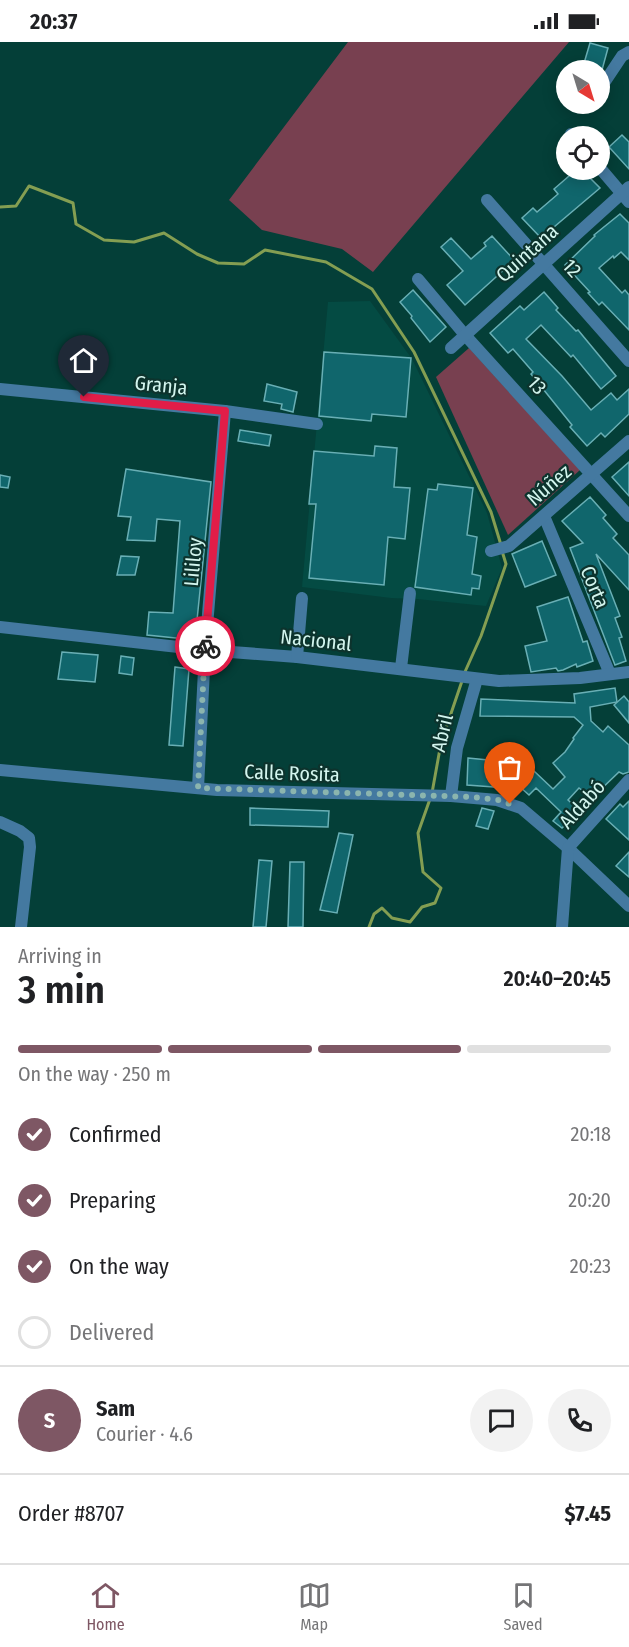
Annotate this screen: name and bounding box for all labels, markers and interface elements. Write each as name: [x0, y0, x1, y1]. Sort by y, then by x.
text: 20:37: [30, 8, 77, 35]
north arrow: [556, 60, 610, 114]
map controls: [556, 60, 610, 180]
button: locate: [556, 126, 610, 180]
street label: Quintana: [491, 219, 563, 287]
street label: 12: [558, 254, 587, 282]
pin: [58, 335, 109, 397]
icon: home: [67, 344, 100, 377]
street label: Granja: [133, 370, 189, 400]
street label: 13: [522, 371, 552, 399]
street label: Núñez: [522, 459, 576, 511]
street label: Lililoy: [179, 537, 207, 587]
street label: Corta: [575, 562, 615, 612]
courier: [175, 616, 235, 676]
street label: Nacional: [279, 624, 353, 656]
icon: bike: [189, 630, 222, 663]
street label: Abril: [426, 712, 458, 754]
pin: [484, 742, 535, 804]
icon: bag: [493, 751, 526, 784]
street label: Calle Rosita: [244, 759, 340, 787]
street label: Aldabó: [554, 775, 610, 833]
text: Arriving in: [18, 944, 102, 968]
text: 20:40–20:45: [503, 965, 611, 992]
text: 3 min: [18, 967, 105, 1013]
text: On the way · 250 m: [18, 1062, 171, 1086]
icon: check: [18, 1118, 51, 1151]
text: Confirmed: [69, 1121, 162, 1148]
text: 20:18: [571, 1122, 611, 1146]
icon: check: [18, 1184, 51, 1217]
text: Preparing: [69, 1187, 155, 1214]
text: 20:20: [568, 1188, 611, 1212]
icon: check: [18, 1250, 51, 1283]
text: On the way: [69, 1253, 169, 1280]
text: 20:23: [570, 1254, 611, 1278]
text: Delivered: [69, 1319, 154, 1346]
button: chat: [470, 1389, 533, 1452]
button: phone: [548, 1389, 611, 1452]
text: Sam: [96, 1395, 135, 1422]
text: S: [44, 1407, 55, 1434]
text: Courier · 4.6: [96, 1422, 193, 1446]
text: Order #8707: [18, 1500, 124, 1527]
text: $7.45: [565, 1500, 611, 1527]
tab: Home: [86, 1579, 125, 1634]
tab: Map: [298, 1579, 331, 1634]
tab: Saved: [503, 1579, 543, 1634]

